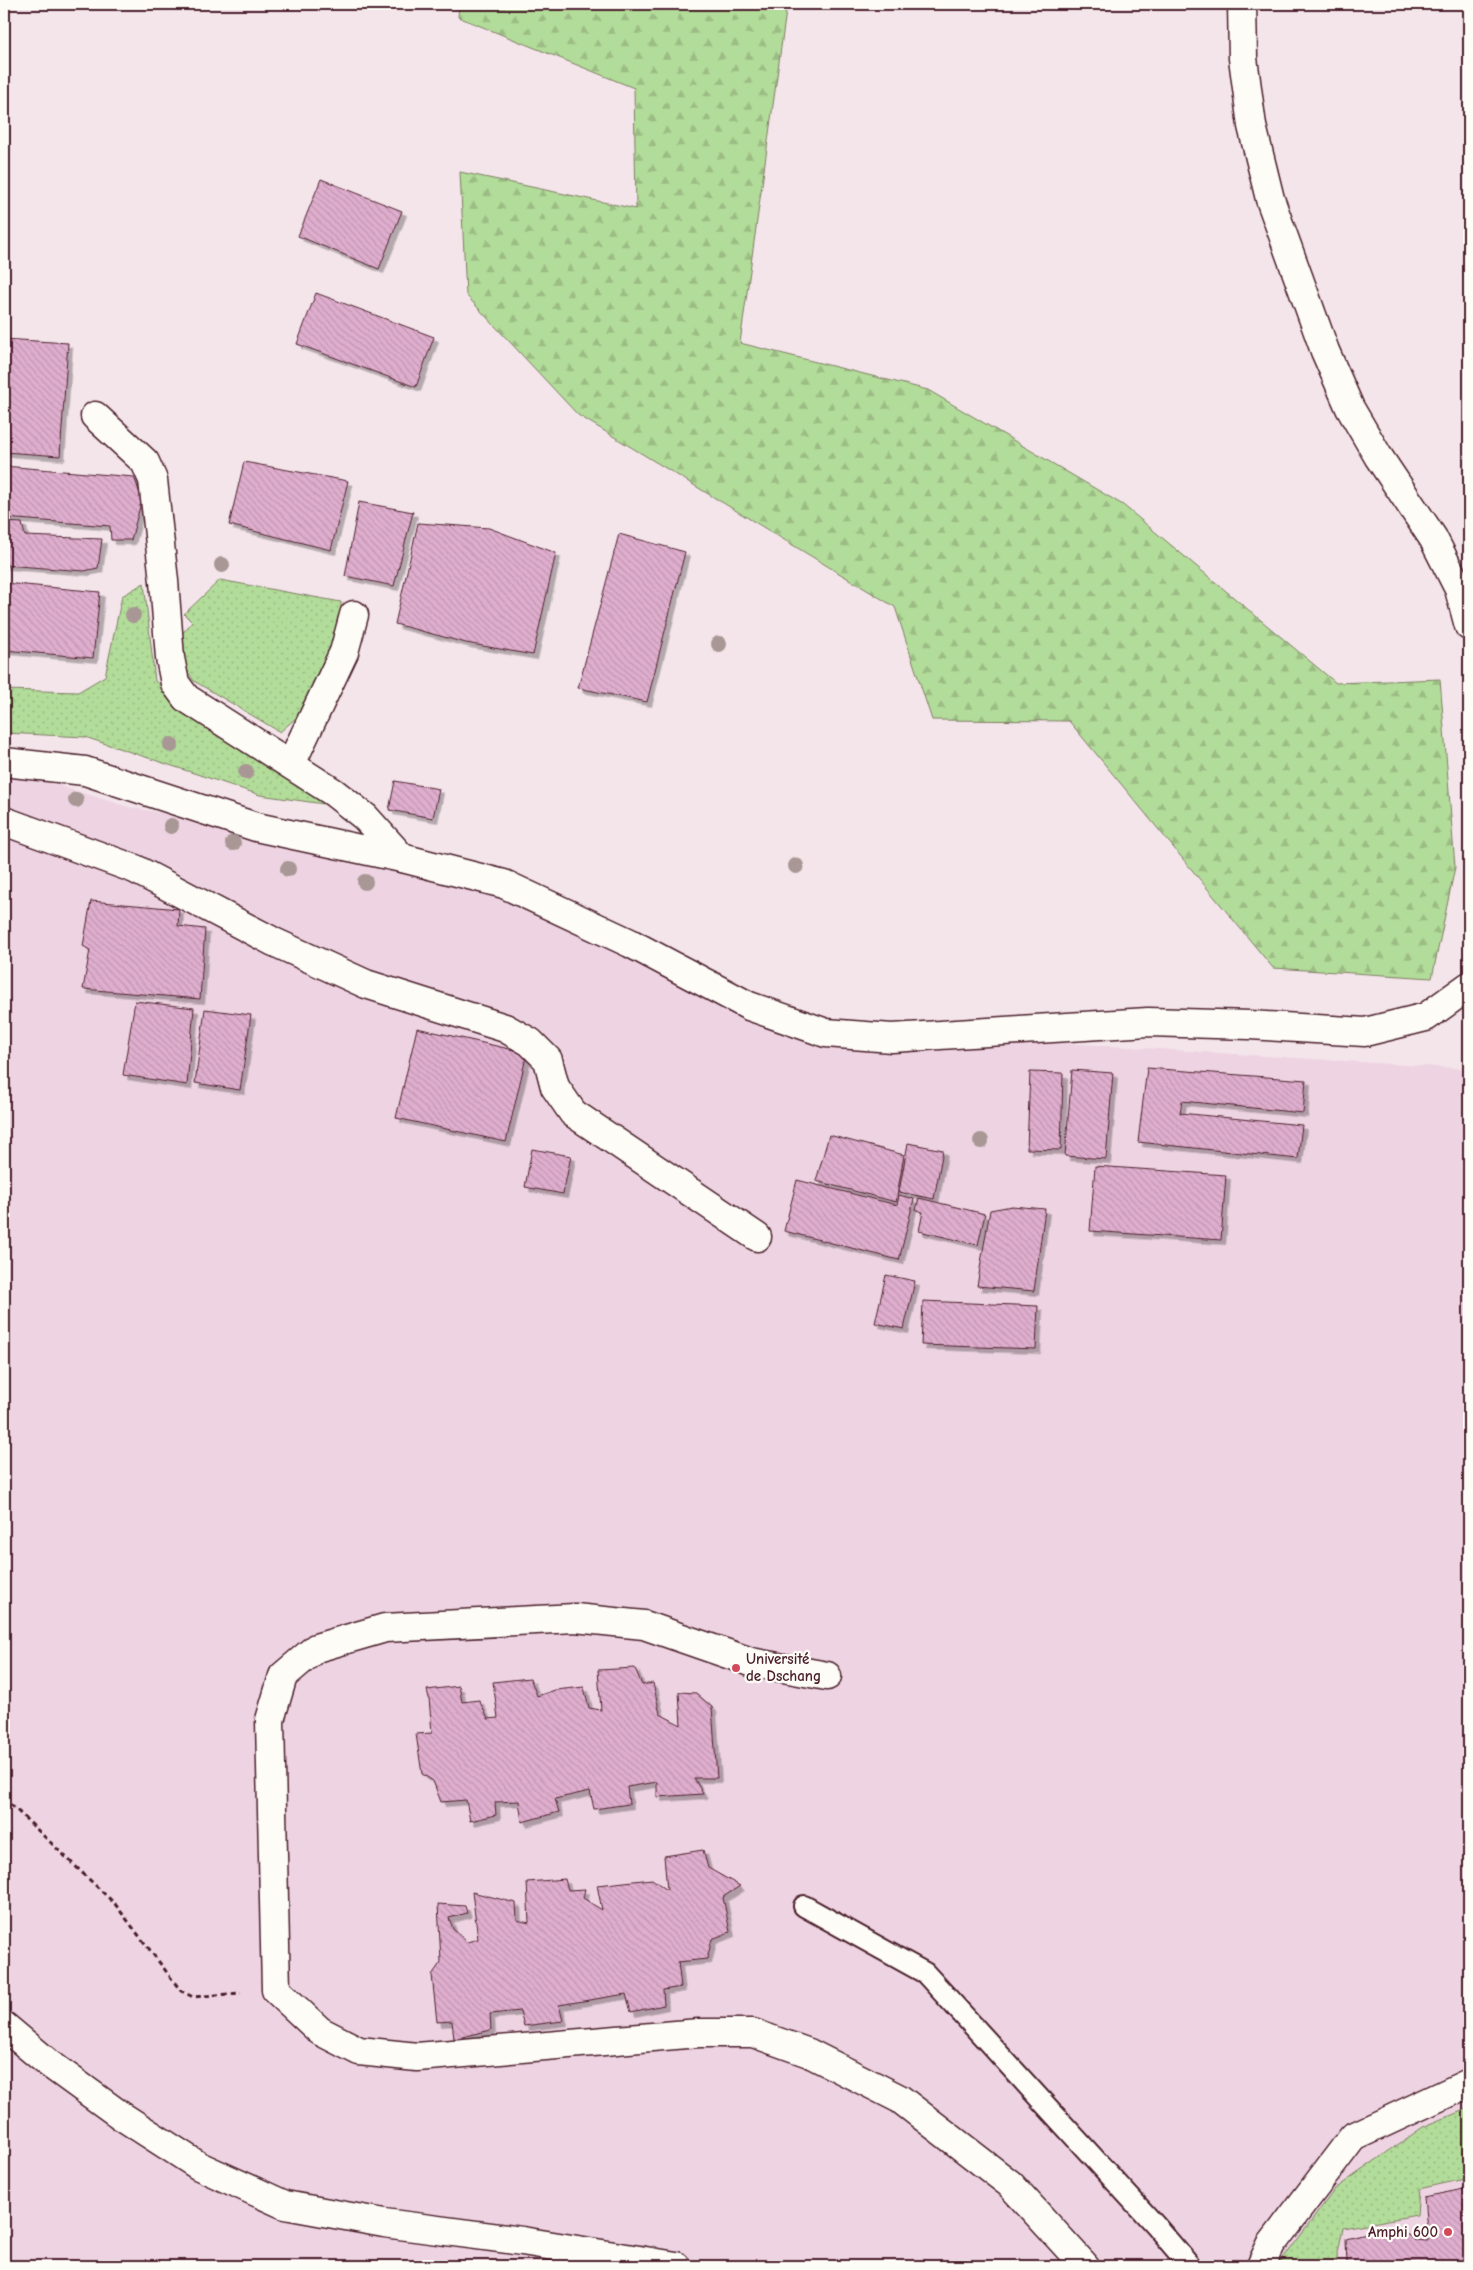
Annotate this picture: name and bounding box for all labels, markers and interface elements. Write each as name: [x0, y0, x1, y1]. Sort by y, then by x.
place label: Université de Dschang: [746, 1650, 821, 1685]
marker: Université de Dschang: [730, 1662, 742, 1674]
place label: Amphi 600: [1368, 2223, 1438, 2241]
marker: Amphi 600: [1442, 2226, 1454, 2238]

